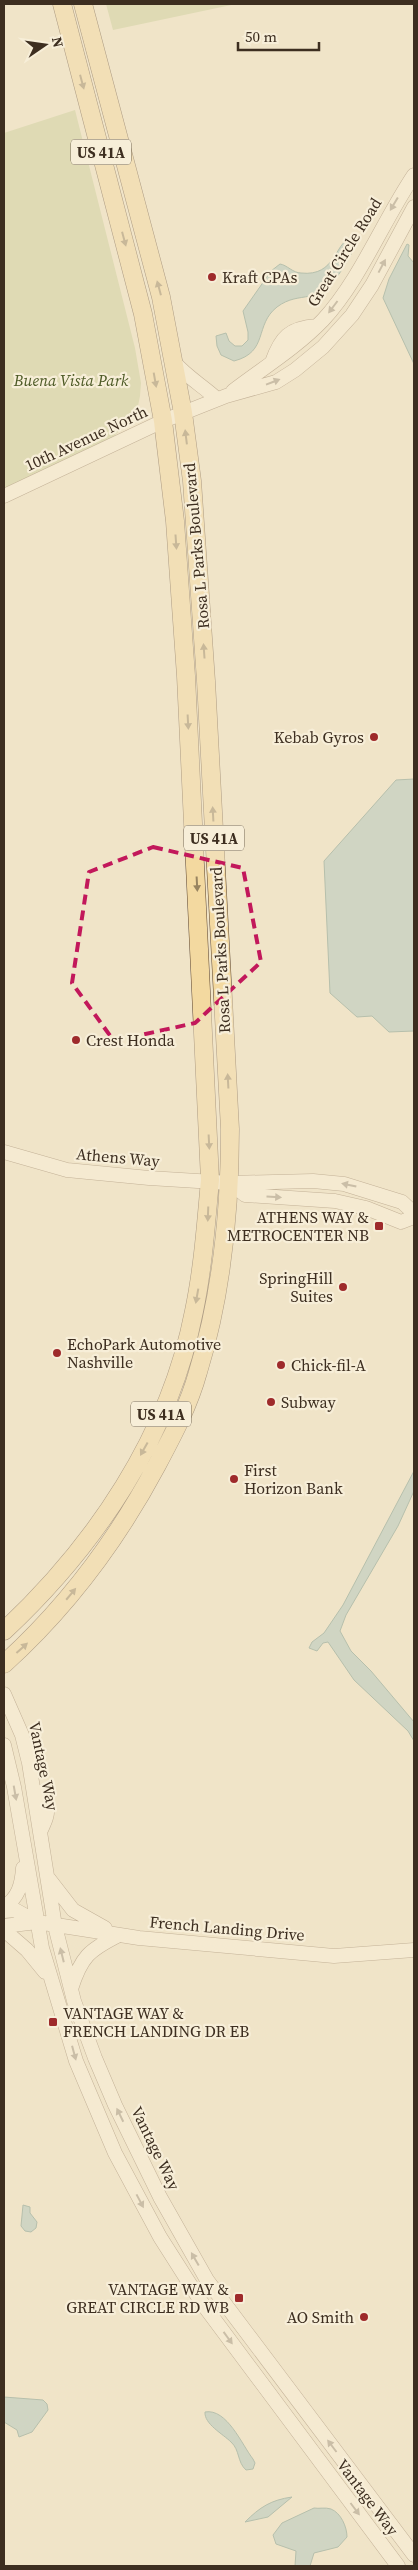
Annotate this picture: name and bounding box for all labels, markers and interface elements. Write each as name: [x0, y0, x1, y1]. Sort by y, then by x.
north arrow: [20, 20, 70, 70]
scale bar: [238, 20, 319, 52]
text: 50 m: [245, 26, 277, 47]
text: N: [47, 35, 69, 49]
one-way arrow: [79, 75, 87, 90]
road number: US 41A: [71, 140, 131, 164]
street label: Great Circle Road: [302, 193, 386, 311]
one-way arrow: [390, 198, 399, 211]
one-way arrow: [120, 232, 128, 247]
one-way arrow: [378, 259, 386, 273]
place label: Kraft CPAs: [222, 266, 298, 288]
marker: Kraft CPAs: [206, 271, 218, 283]
one-way arrow: [155, 281, 163, 296]
one-way arrow: [328, 300, 338, 314]
park label: Buena Vista Park: [13, 369, 129, 391]
one-way arrow: [152, 373, 160, 389]
one-way arrow: [266, 378, 281, 386]
street label: 10th Avenue North: [21, 400, 151, 476]
one-way arrow: [182, 429, 190, 445]
street label: Rosa L Parks Boulevard: [178, 462, 214, 630]
one-way arrow: [173, 534, 181, 550]
one-way arrow: [200, 643, 208, 659]
one-way arrow: [184, 714, 192, 730]
place label: Kebab Gyros: [274, 726, 364, 748]
marker: Kebab Gyros: [368, 731, 380, 743]
one-way arrow: [208, 805, 216, 821]
road number: US 41A: [184, 826, 244, 850]
street label: Rosa L Parks Boulevard: [205, 866, 235, 1034]
one-way arrow: [193, 876, 201, 892]
place label: Crest Honda: [86, 1029, 175, 1051]
marker: Crest Honda: [70, 1034, 82, 1046]
one-way arrow: [223, 1072, 231, 1088]
one-way arrow: [205, 1135, 213, 1151]
street label: Athens Way: [75, 1142, 161, 1172]
one-way arrow: [341, 1181, 356, 1189]
one-way arrow: [267, 1193, 283, 1201]
one-way arrow: [203, 1206, 211, 1222]
place label: ATHENS WAY & METROCENTER NB: [227, 1206, 369, 1246]
marker: ATHENS WAY & METROCENTER NB: [373, 1220, 385, 1232]
place label: SpringHill Suites: [259, 1267, 333, 1307]
marker: SpringHill Suites: [337, 1281, 349, 1293]
one-way arrow: [193, 1288, 201, 1304]
place label: EchoPark Automotive Nashville: [67, 1333, 221, 1373]
marker: EchoPark Automotive Nashville: [51, 1347, 63, 1359]
place label: Chick-fil-A: [291, 1354, 366, 1376]
marker: Chick-fil-A: [275, 1359, 287, 1371]
place label: Subway: [281, 1391, 337, 1413]
marker: Subway: [265, 1396, 277, 1408]
road number: US 41A: [131, 1402, 191, 1426]
one-way arrow: [140, 1442, 148, 1456]
place label: First Horizon Bank: [244, 1459, 343, 1499]
marker: First Horizon Bank: [228, 1473, 240, 1485]
one-way arrow: [66, 1588, 77, 1601]
one-way arrow: [15, 1642, 27, 1654]
street label: Vantage Way: [24, 1720, 64, 1813]
one-way arrow: [11, 1785, 19, 1801]
street label: French Landing Drive: [148, 1910, 306, 1946]
one-way arrow: [58, 1947, 66, 1962]
place label: VANTAGE WAY & FRENCH LANDING DR EB: [63, 2002, 249, 2042]
marker: VANTAGE WAY & FRENCH LANDING DR EB: [47, 2016, 59, 2028]
one-way arrow: [71, 2046, 79, 2061]
street label: Vantage Way: [126, 2103, 186, 2194]
one-way arrow: [116, 2108, 124, 2122]
one-way arrow: [136, 2194, 144, 2209]
one-way arrow: [191, 2252, 200, 2265]
place label: VANTAGE WAY & GREAT CIRCLE RD WB: [66, 2278, 229, 2318]
marker: VANTAGE WAY & GREAT CIRCLE RD WB: [233, 2292, 245, 2304]
place label: AO Smith: [287, 2306, 354, 2328]
marker: AO Smith: [358, 2311, 370, 2323]
one-way arrow: [222, 2331, 233, 2344]
one-way arrow: [327, 2440, 338, 2453]
street label: Vantage Way: [332, 2454, 404, 2540]
one-way arrow: [350, 2502, 360, 2516]

